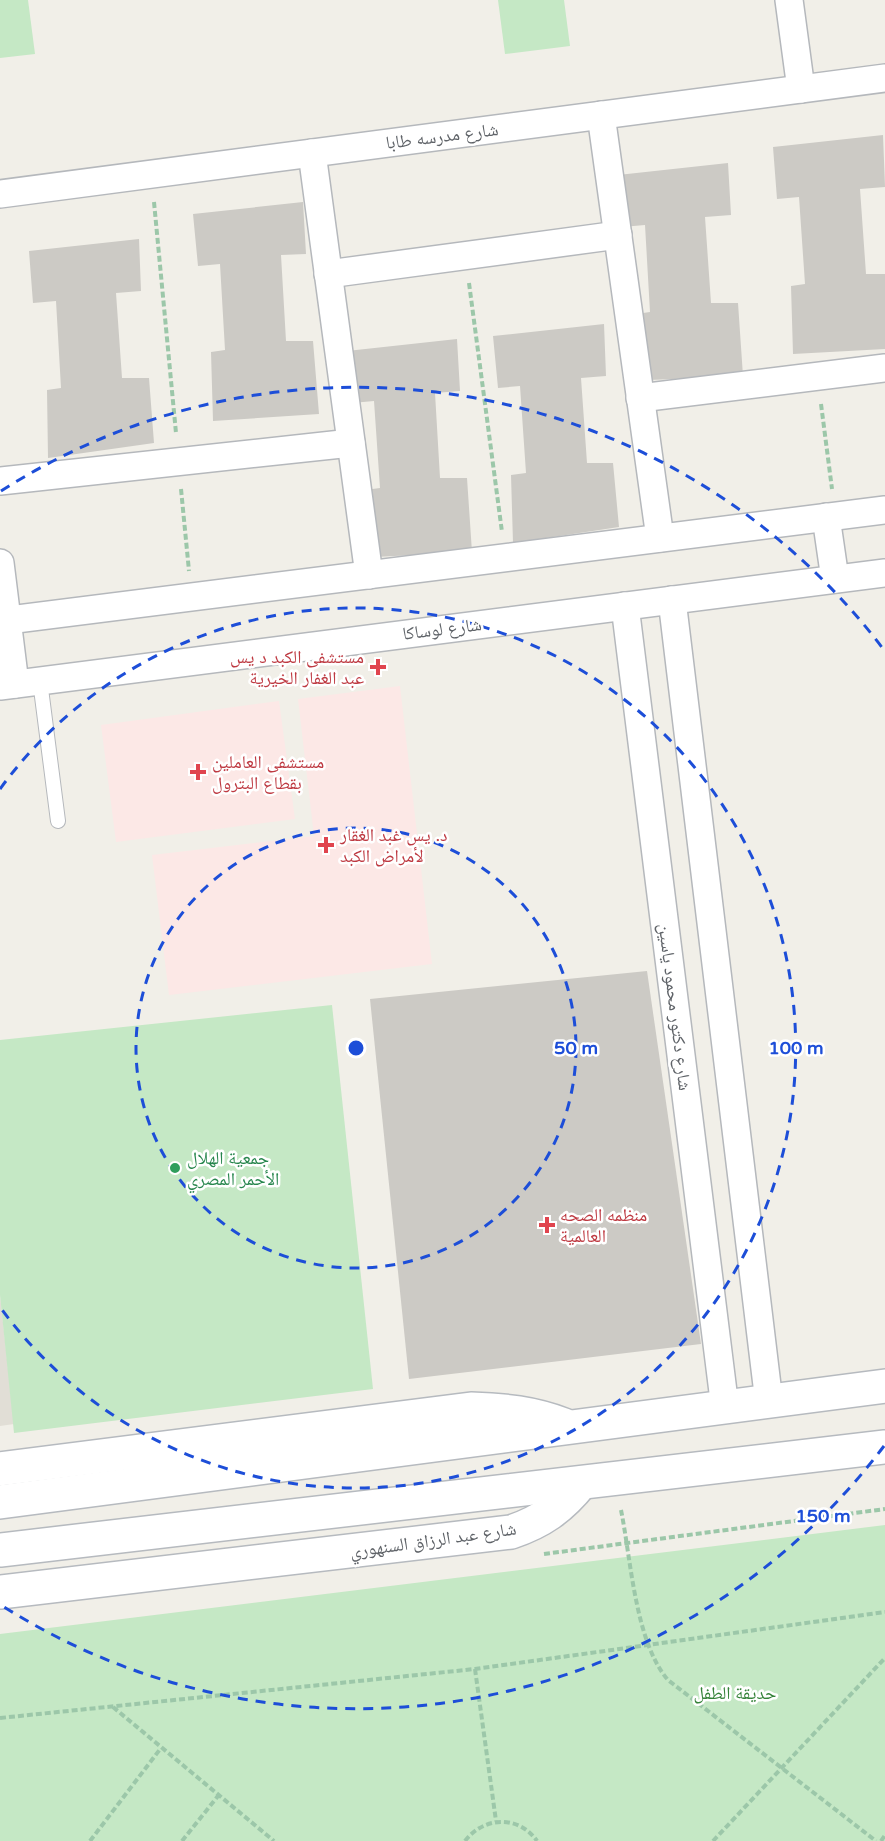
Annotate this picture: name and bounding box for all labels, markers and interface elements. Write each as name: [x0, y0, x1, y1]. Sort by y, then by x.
street label: شارع مدرسه طابا: [384, 118, 500, 154]
street label: شارع لوساكا: [401, 613, 483, 645]
place label: مستشفى الكبد د يس عبد الغفار الخيرية: [230, 646, 364, 689]
marker: مستشفى الكبد د يس عبد الغفار الخيرية: [369, 658, 387, 676]
place label: مستشفى العاملين بقطاع البترول: [212, 751, 324, 794]
marker: مستشفى العاملين بقطاع البترول: [189, 763, 207, 781]
place label: د. يس غبد الغقار لأمراض الكبد: [339, 824, 448, 867]
marker: د. يس غبد الغقار لأمراض الكبد: [317, 836, 335, 854]
street label: شارع دكتور محمود ياسين: [654, 922, 696, 1092]
text: 50 m: [554, 1037, 598, 1059]
text: 100 m: [768, 1037, 824, 1059]
centre of rings: [346, 1038, 366, 1058]
place label: جمعية الهلال الأحمر المصري: [187, 1147, 279, 1194]
marker: جمعية الهلال الأحمر المصري: [168, 1161, 182, 1175]
place label: منظمه الصحه العالمية: [560, 1204, 647, 1247]
marker: منظمه الصحه العالمية: [538, 1216, 556, 1234]
text: 150 m: [795, 1505, 851, 1527]
street label: شارع عبد الرزاق السنهوري: [348, 1517, 518, 1566]
park label: حديقة الطفل: [694, 1682, 776, 1704]

